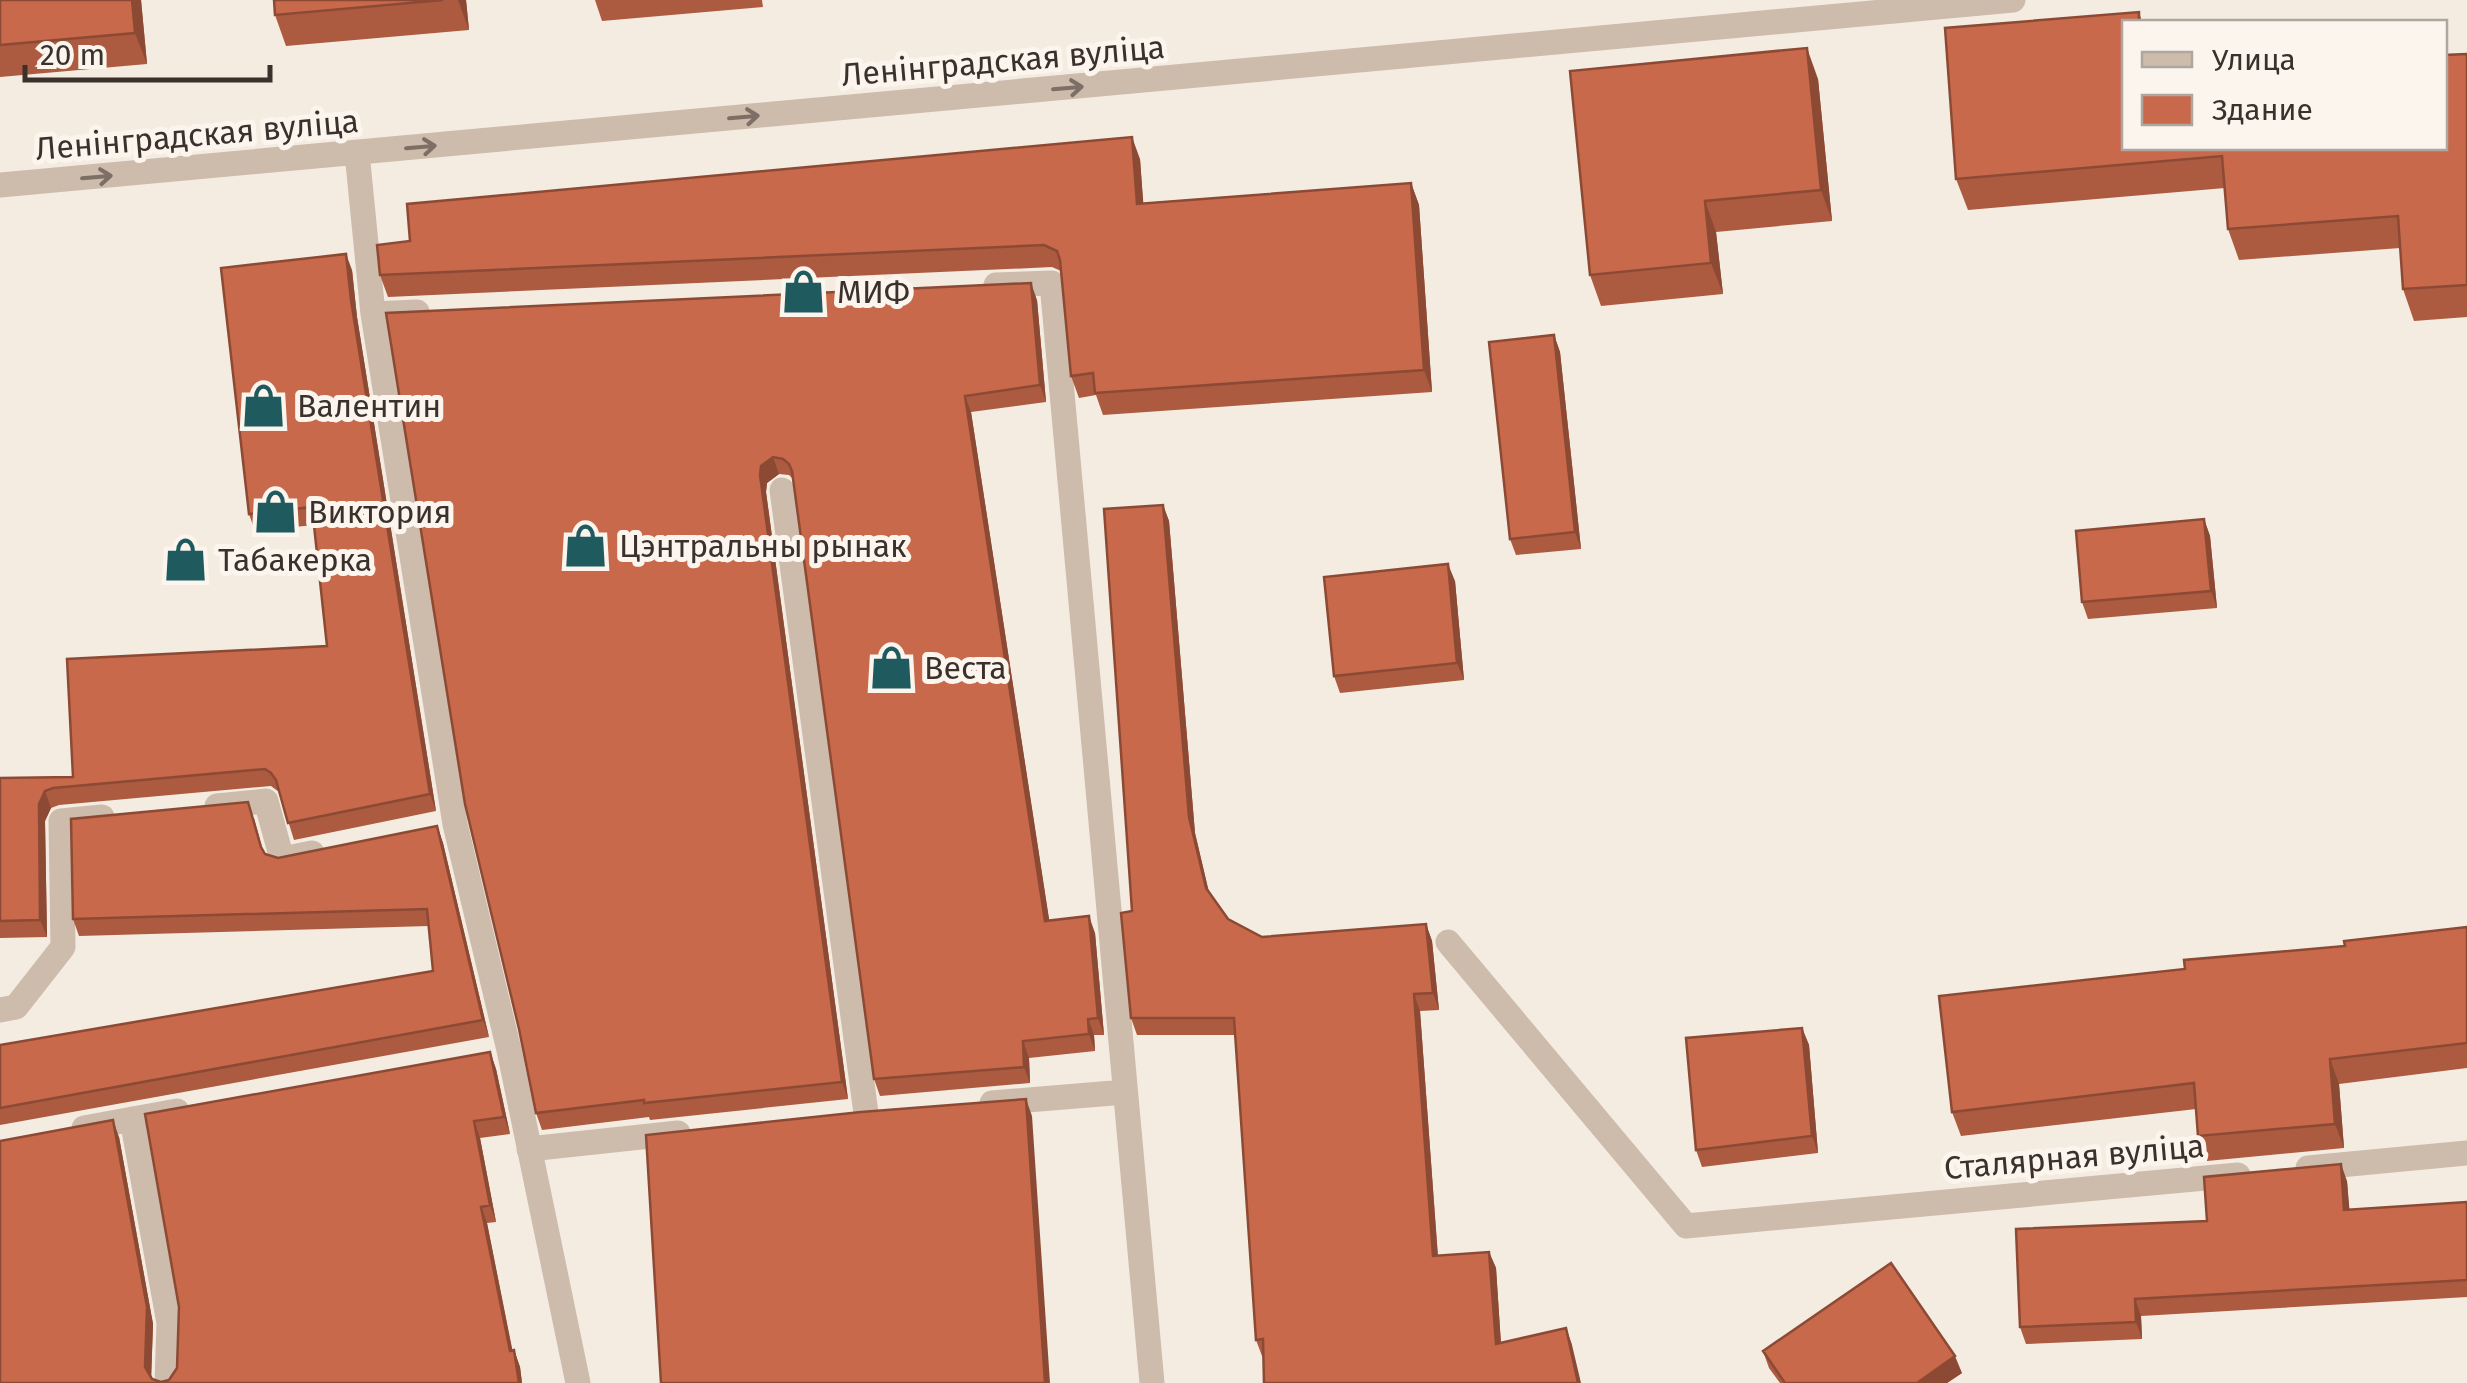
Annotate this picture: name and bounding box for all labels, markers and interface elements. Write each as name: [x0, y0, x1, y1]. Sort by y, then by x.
scale bar: [25, 20, 270, 82]
legend: [2122, 20, 2447, 150]
street label: Ленінградская вуліца: [840, 28, 1166, 94]
text: 20 m: [40, 37, 105, 73]
text: Улица: [2212, 42, 2296, 78]
one-way arrow: [1051, 78, 1084, 97]
text: Здание: [2212, 92, 2313, 128]
street label: Ленінградская вуліца: [34, 102, 360, 168]
one-way arrow: [728, 108, 760, 127]
one-way arrow: [404, 138, 436, 157]
one-way arrow: [81, 167, 113, 186]
shop icon: МИФ: [780, 268, 828, 316]
place label: МИФ: [837, 273, 910, 311]
shop icon: Валентин: [240, 382, 288, 430]
place label: Валентин: [297, 387, 441, 425]
shop icon: Виктория: [251, 488, 299, 536]
place label: Виктория: [308, 493, 451, 531]
shop icon: Цэнтральны рынак: [562, 522, 610, 570]
place label: Цэнтральны рынак: [619, 527, 907, 565]
shop icon: Табакерка: [161, 536, 209, 584]
place label: Табакерка: [218, 541, 372, 579]
shop icon: Веста: [867, 644, 915, 692]
place label: Веста: [924, 649, 1007, 687]
street label: Сталярная вуліца: [1942, 1127, 2206, 1187]

